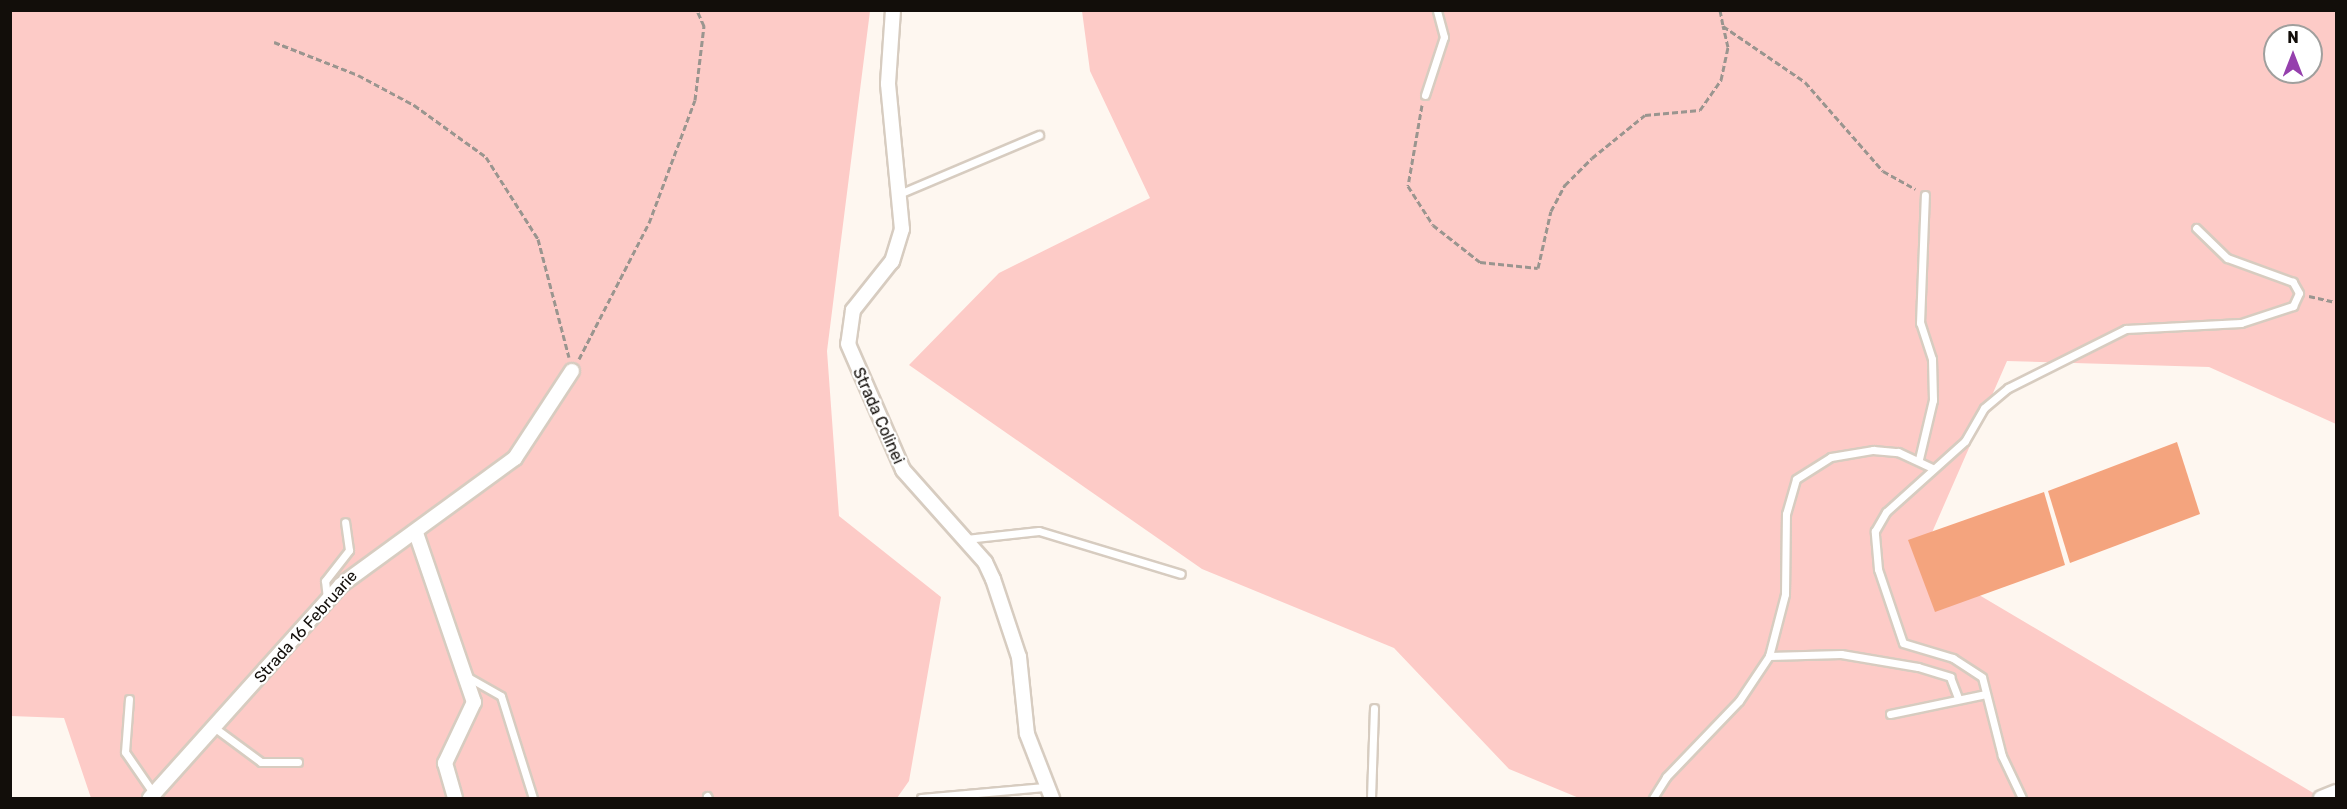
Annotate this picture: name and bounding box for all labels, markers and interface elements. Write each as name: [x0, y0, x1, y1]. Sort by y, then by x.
north arrow: [2263, 24, 2323, 84]
text: N: [2287, 28, 2299, 47]
street label: Strada Colinei: [848, 365, 908, 467]
street label: Strada 16 Februarie: [250, 567, 362, 687]

